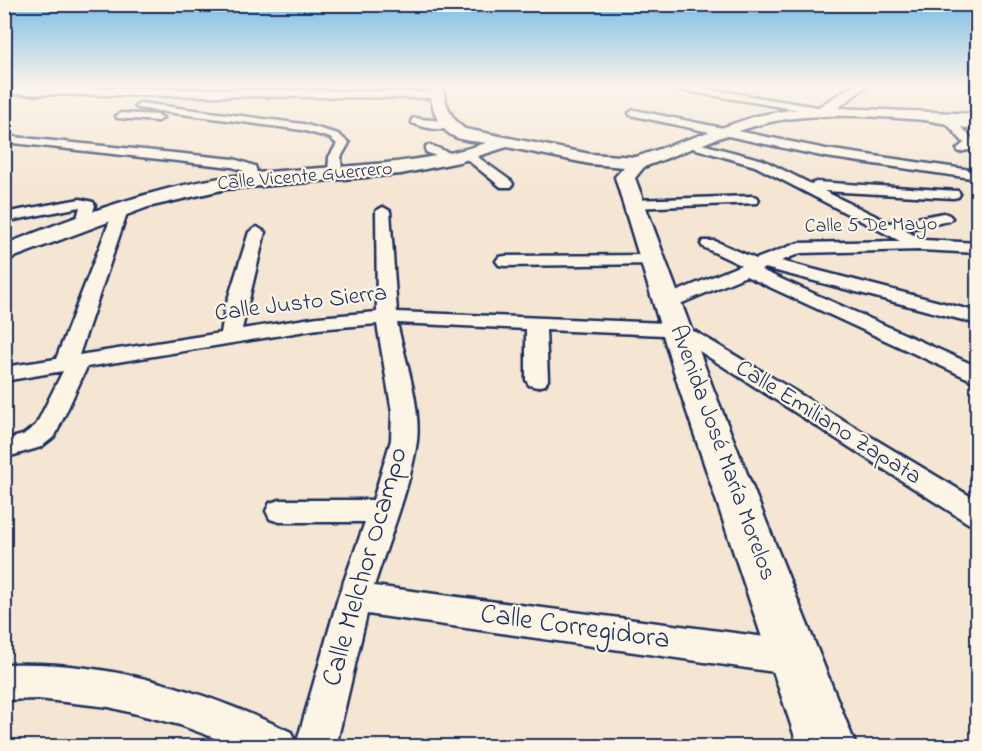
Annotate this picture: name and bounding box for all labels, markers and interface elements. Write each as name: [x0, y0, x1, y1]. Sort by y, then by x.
street label: Calle Vicente Guerrero: [216, 155, 394, 199]
street label: Calle 5 De Mayo: [804, 210, 938, 242]
street label: Calle Justo Sierra: [213, 276, 389, 332]
street label: Avenida José María Morelos: [659, 320, 785, 586]
street label: Calle Emiliano Zapata: [728, 352, 928, 494]
street label: Calle Melchor Ocampo: [312, 443, 420, 691]
street label: Calle Corregidora: [478, 594, 672, 662]

